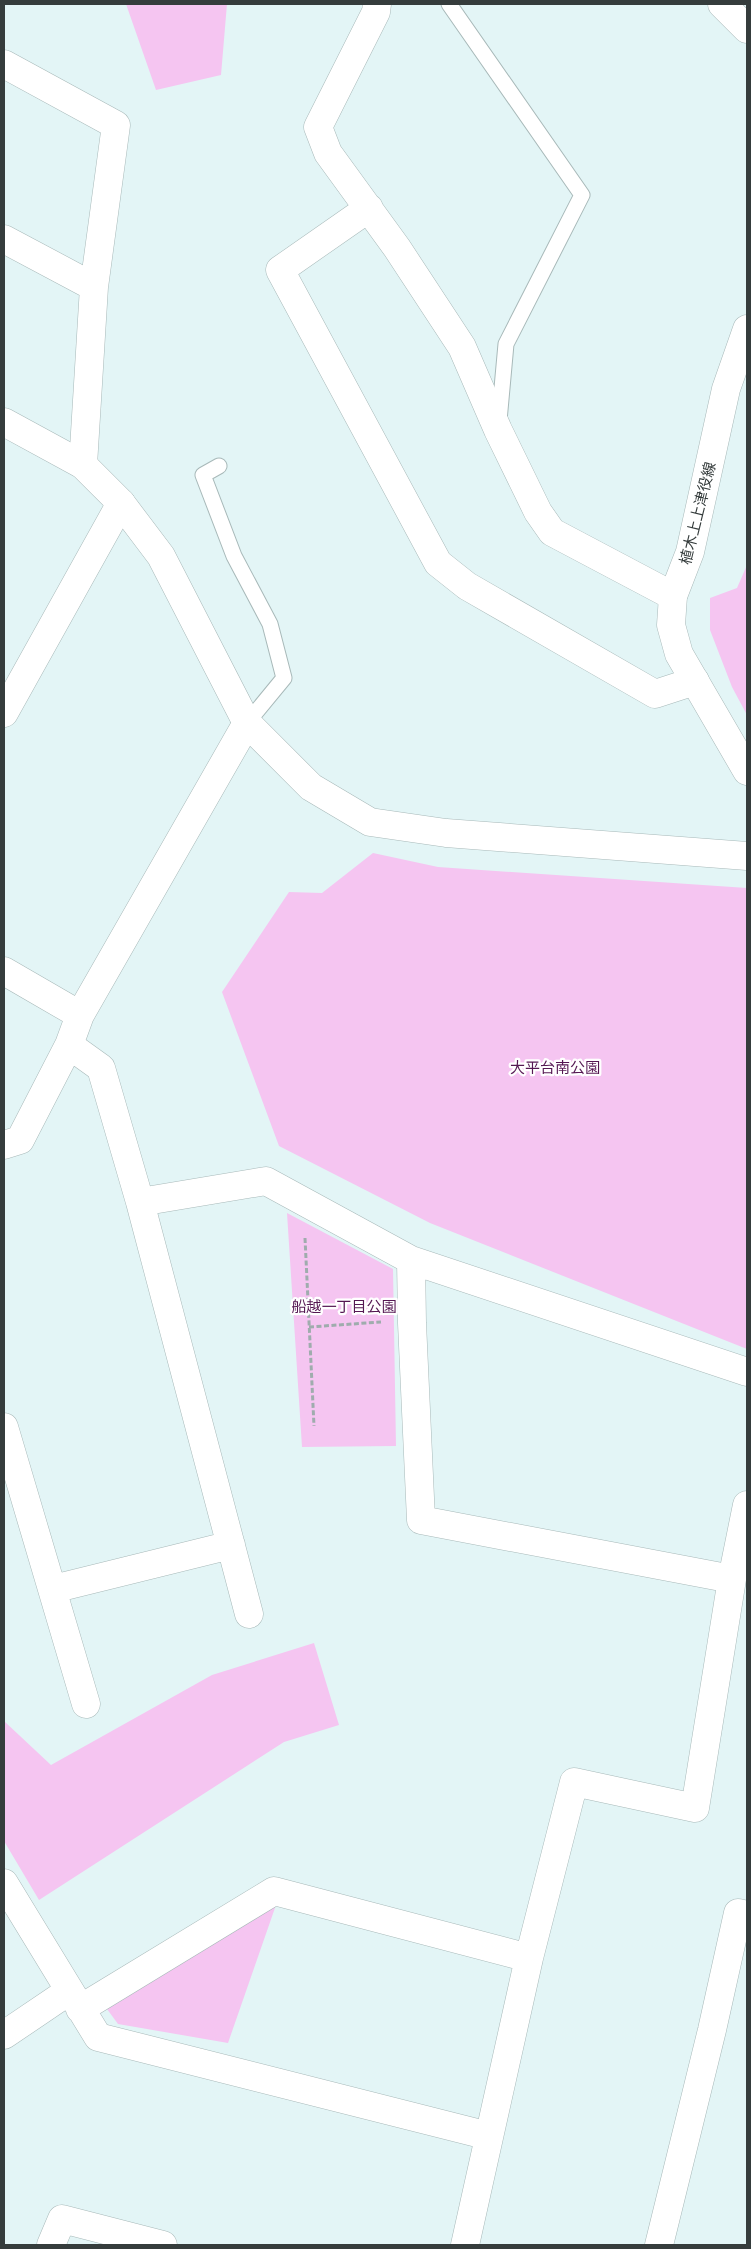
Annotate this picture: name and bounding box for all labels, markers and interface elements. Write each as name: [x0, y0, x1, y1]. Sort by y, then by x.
street label: 植木上上津役線: [675, 460, 719, 566]
park label: 大平台南公園: [510, 1057, 600, 1077]
park label: 船越一丁目公園: [291, 1296, 397, 1316]

